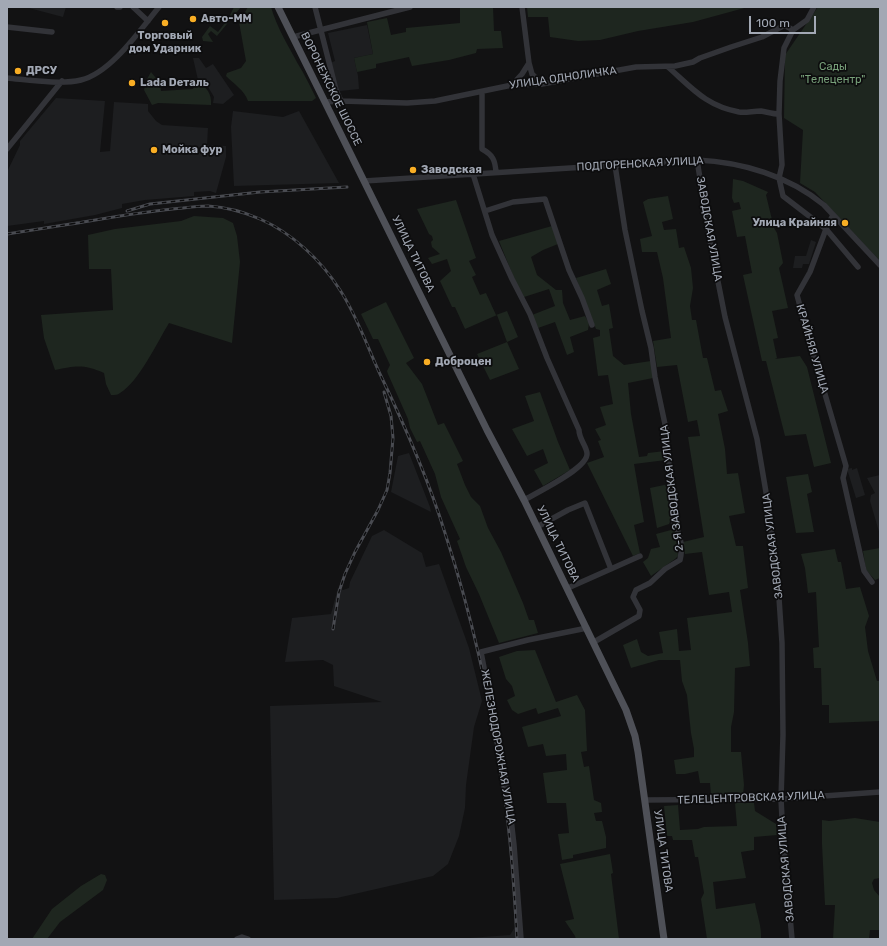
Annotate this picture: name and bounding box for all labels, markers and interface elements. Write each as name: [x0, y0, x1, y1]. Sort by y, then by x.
scale bar: [751, 8, 818, 34]
place label: Авто-ММ: [201, 12, 252, 26]
marker: Авто-ММ: [188, 14, 198, 24]
text: 100 m: [756, 16, 790, 30]
marker: Торговый дом Ударник: [160, 18, 170, 28]
place label: Торговый дом Ударник: [129, 29, 201, 55]
street label: ВОРОНЕЖСКОЕ ШОССЕ: [298, 30, 364, 148]
park label: Сады "Телецентр": [801, 60, 865, 86]
place label: ДРСУ: [26, 64, 57, 78]
street label: УЛИЦА ОДНОЛИЧКА: [509, 64, 617, 92]
marker: ДРСУ: [13, 66, 23, 76]
place label: Lada Dеталь: [140, 76, 209, 90]
marker: Lada Dеталь: [127, 78, 137, 88]
place label: Мойка фур: [162, 143, 222, 157]
marker: Мойка фур: [149, 145, 159, 155]
street label: ПОДГОРЕНСКАЯ УЛИЦА: [576, 154, 704, 174]
place label: Заводская: [421, 163, 482, 177]
marker: Заводская: [408, 165, 418, 175]
street label: ЗАВОДСКАЯ УЛИЦА: [693, 176, 725, 282]
street label: УЛИЦА ТИТОВА: [389, 214, 437, 294]
place label: Улица Крайняя: [752, 216, 837, 230]
marker: Улица Крайняя: [840, 218, 850, 228]
street label: КРАЙНЯЯ УЛИЦА: [793, 303, 831, 395]
place label: Доброцен: [435, 355, 491, 369]
marker: Доброцен: [422, 357, 432, 367]
street label: 2-Я ЗАВОДСКАЯ УЛИЦА: [658, 424, 686, 552]
street label: ЗАВОДСКАЯ УЛИЦА: [760, 493, 786, 599]
street label: УЛИЦА ТИТОВА: [534, 504, 582, 584]
street label: ЖЕЛЕЗНОДОРОЖНАЯ УЛИЦА: [478, 668, 518, 826]
street label: ТЕЛЕЦЕНТРОВСКАЯ УЛИЦА: [677, 789, 825, 807]
street label: УЛИЦА ТИТОВА: [651, 809, 675, 893]
street label: ЗАВОДСКАЯ УЛИЦА: [775, 816, 797, 922]

